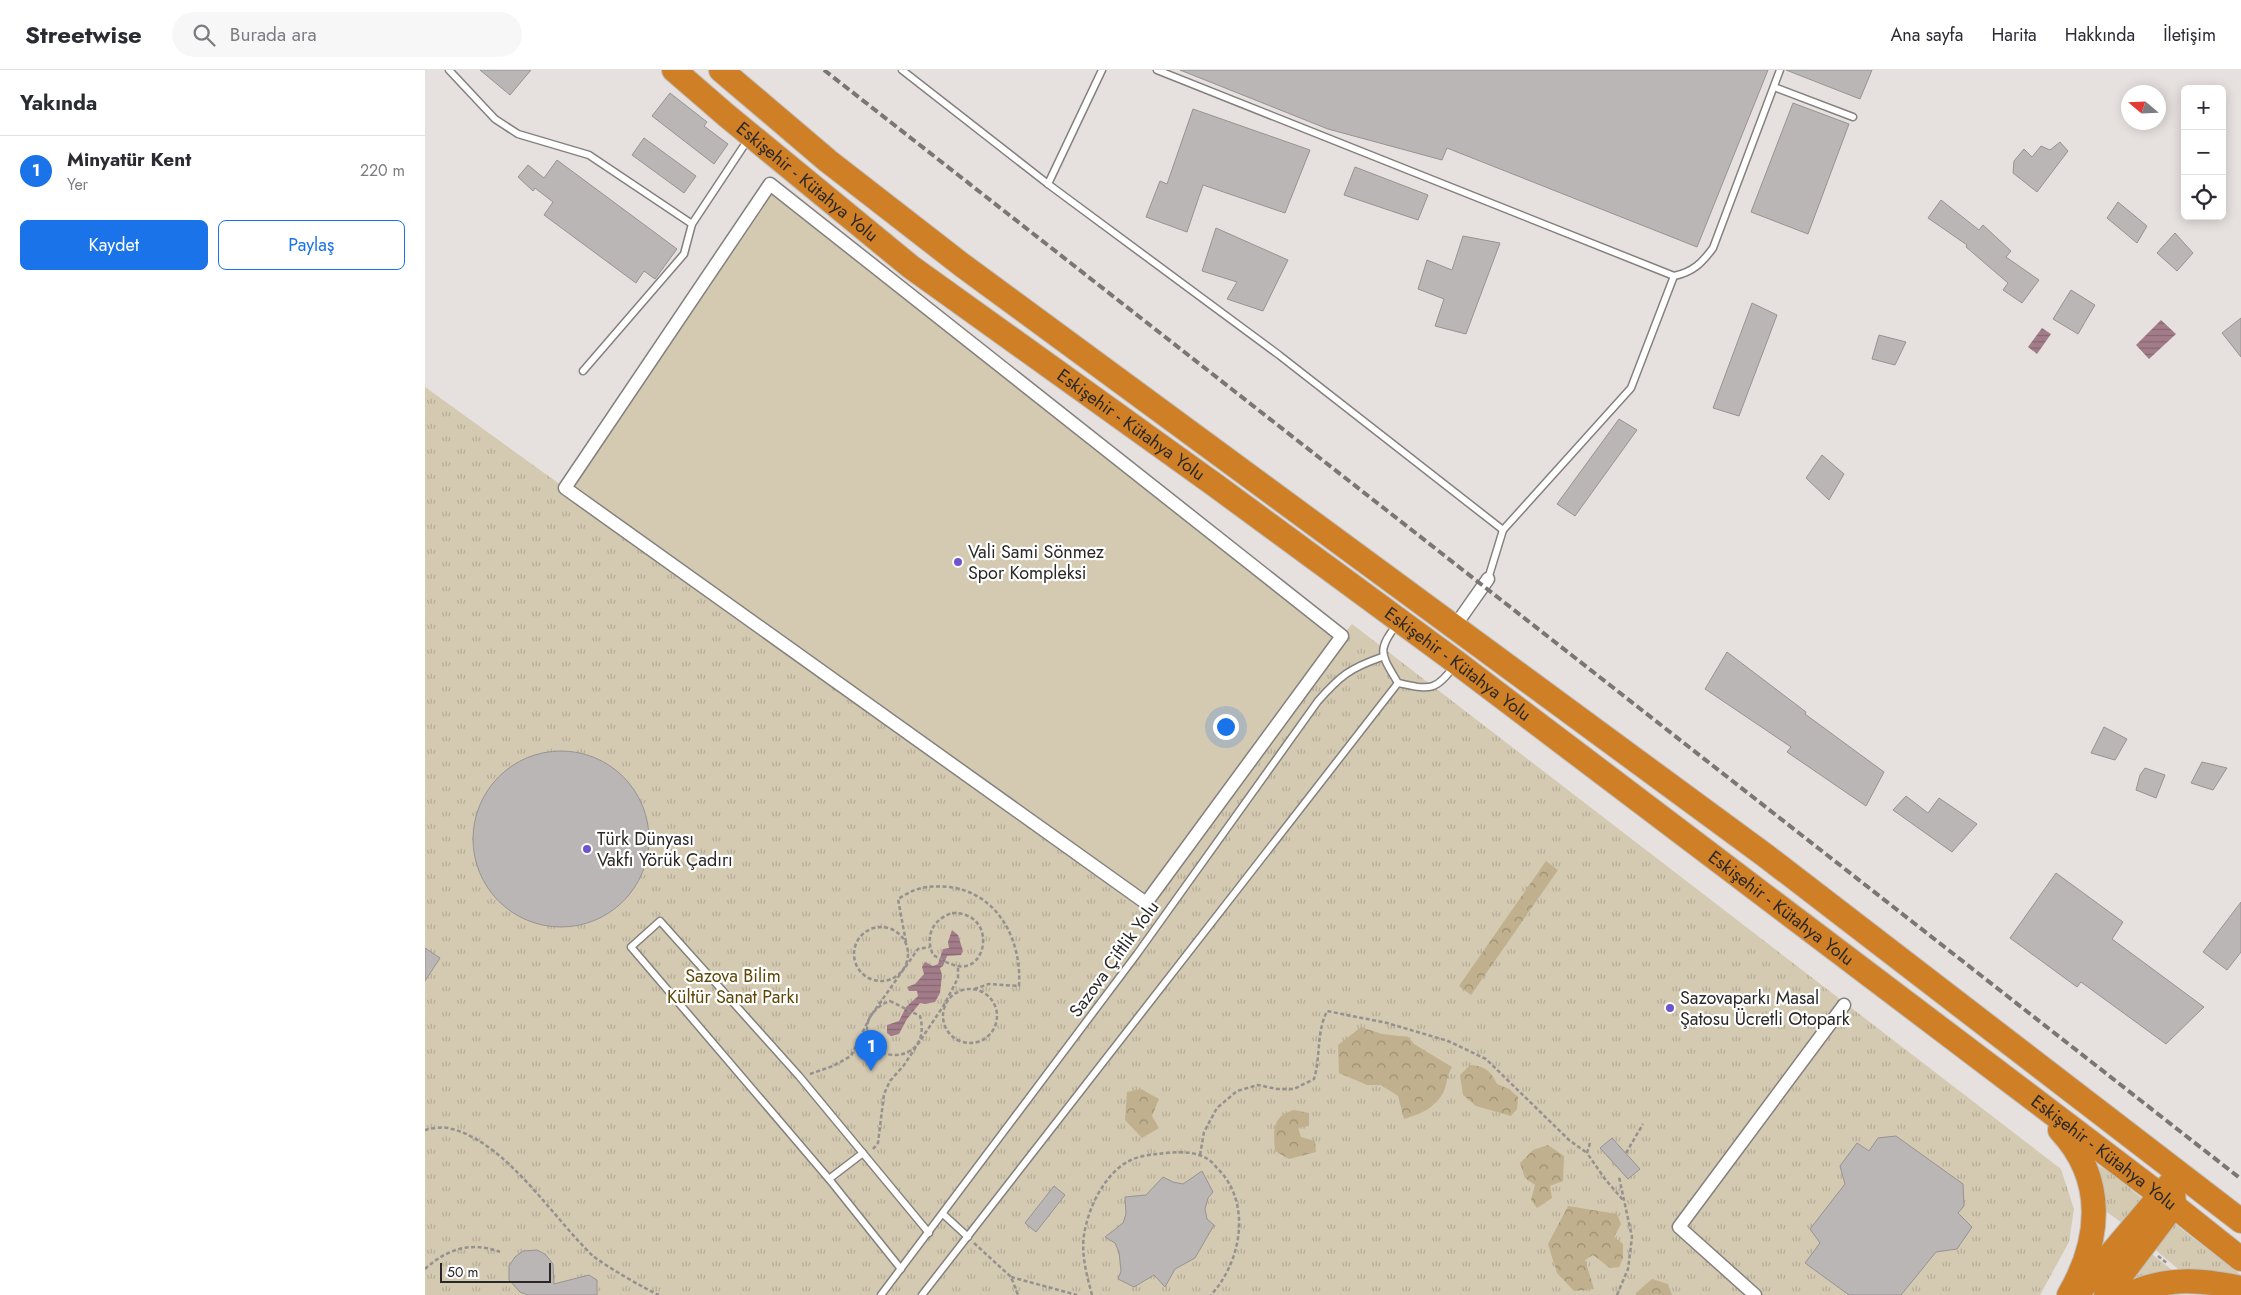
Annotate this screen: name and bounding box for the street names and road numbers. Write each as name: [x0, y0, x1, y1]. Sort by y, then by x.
street label: Eskişehir - Kütahya Yolu: [731, 116, 884, 248]
street label: Eskişehir - Kütahya Yolu: [1052, 363, 1211, 487]
street label: Eskişehir - Kütahya Yolu: [1379, 601, 1537, 727]
street label: Eskişehir - Kütahya Yolu: [1703, 844, 1860, 972]
street label: Sazova Çiftlik Yolu: [1063, 895, 1165, 1023]
street label: Eskişehir - Kütahya Yolu: [2026, 1089, 2182, 1216]

